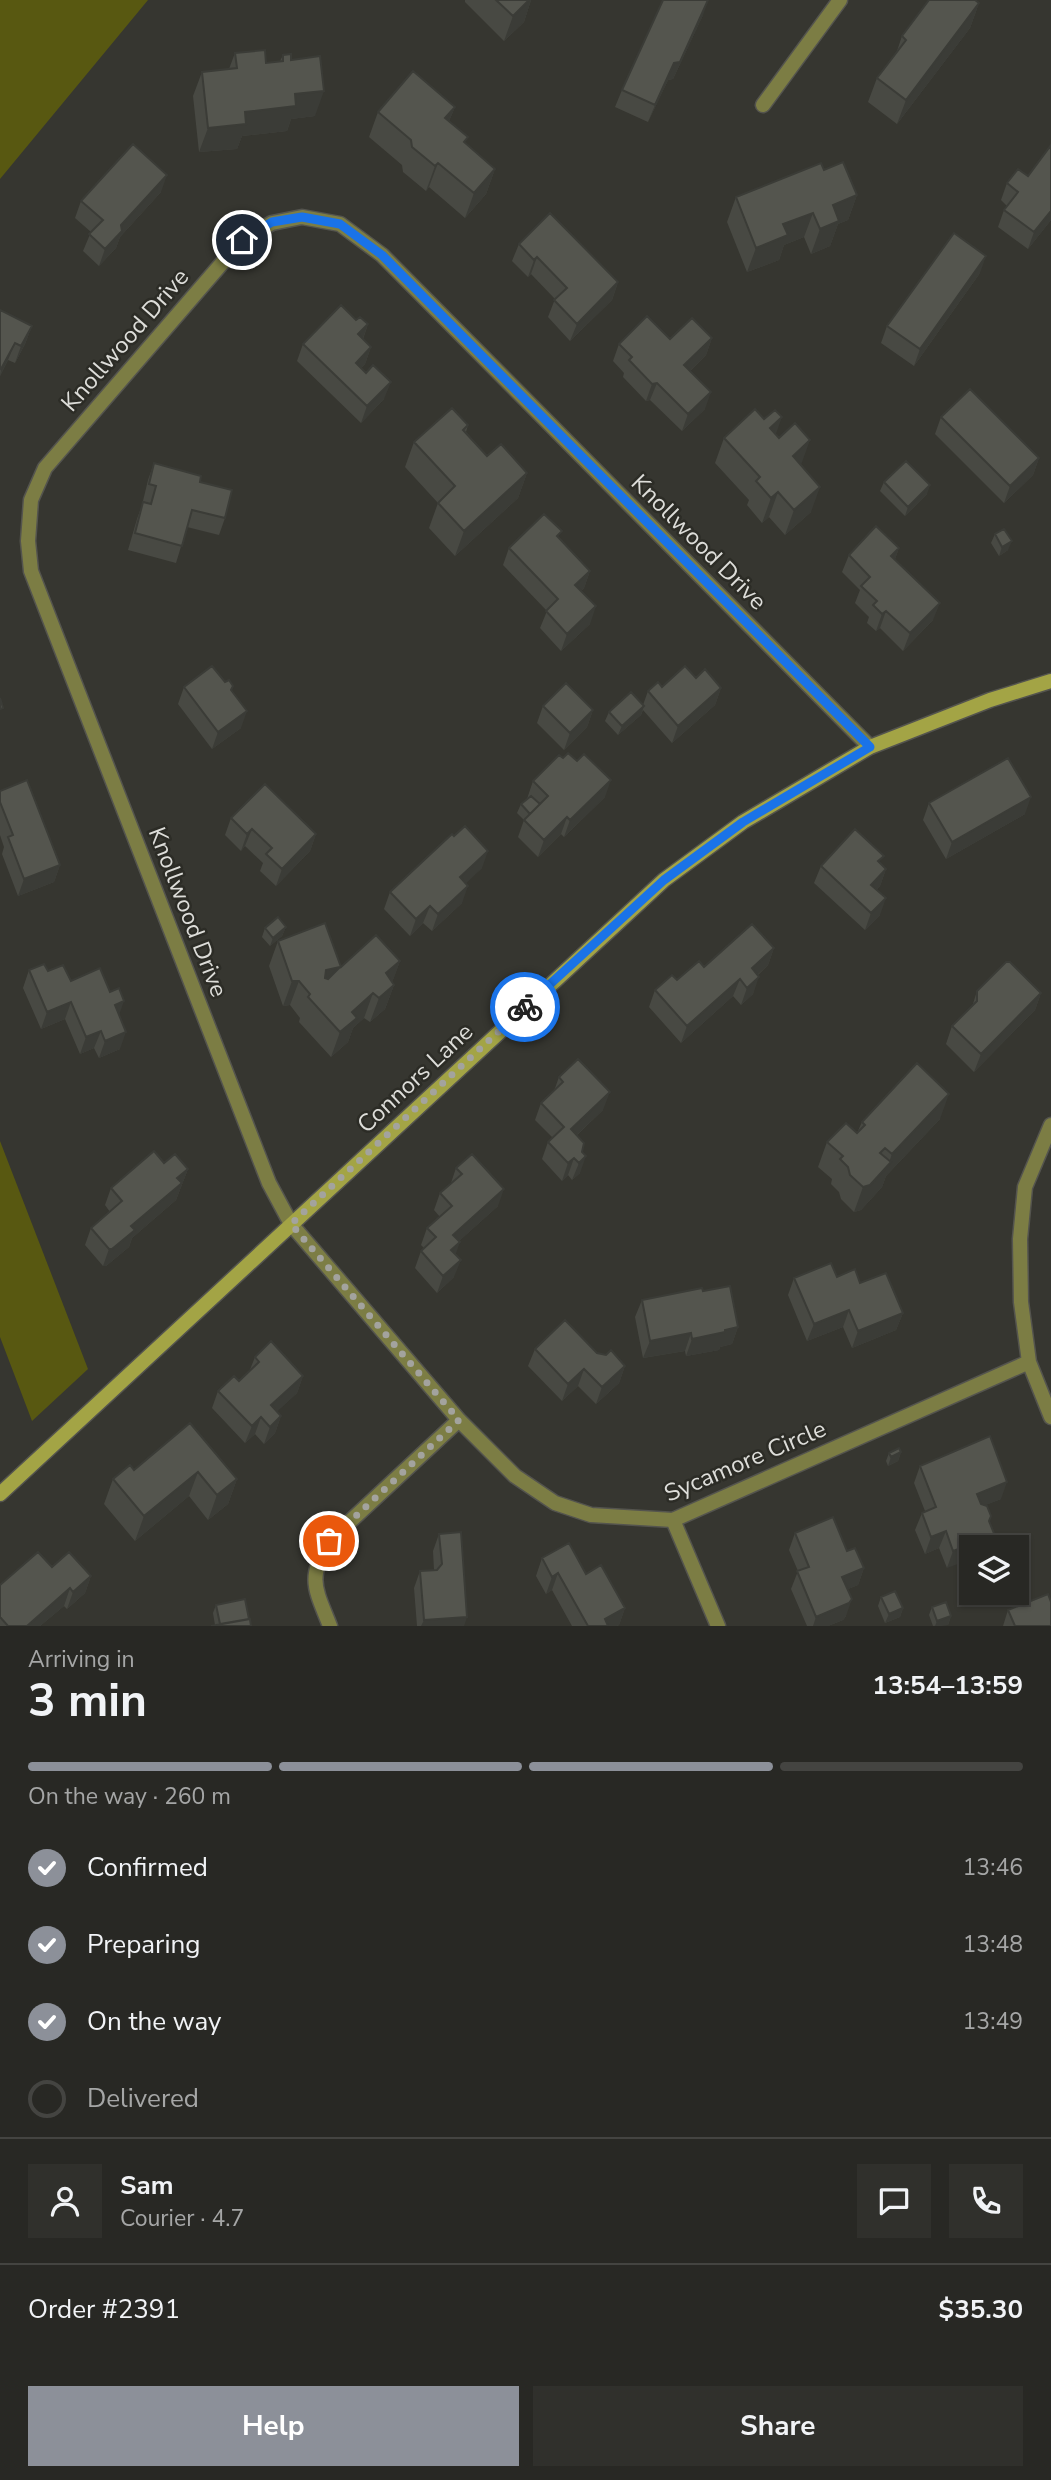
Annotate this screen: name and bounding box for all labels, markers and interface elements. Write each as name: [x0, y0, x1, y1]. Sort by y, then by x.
pin: [212, 210, 272, 270]
icon: home: [223, 221, 261, 259]
street label: Knollwood Drive: [54, 262, 196, 418]
street label: Knollwood Drive: [624, 467, 774, 617]
street label: Knollwood Drive: [141, 822, 235, 1002]
courier: [490, 972, 560, 1042]
icon: bike: [506, 988, 544, 1026]
street label: Connors Lane: [350, 1016, 480, 1140]
street label: Sycamore Circle: [659, 1413, 831, 1509]
pin: [299, 1511, 359, 1571]
icon: bag: [310, 1522, 348, 1560]
map controls: [959, 1535, 1029, 1605]
button: layers: [959, 1535, 1029, 1605]
text: Arriving in: [28, 1644, 135, 1675]
text: 13:54–13:59: [872, 1668, 1023, 1703]
text: 3 min: [28, 1669, 147, 1732]
text: On the way · 260 m: [28, 1781, 231, 1812]
icon: check: [28, 1849, 66, 1887]
text: Confirmed: [87, 1850, 208, 1885]
text: 13:46: [963, 1852, 1023, 1883]
icon: check: [28, 1926, 66, 1964]
text: Preparing: [87, 1927, 200, 1962]
text: 13:48: [963, 1929, 1023, 1960]
icon: check: [28, 2003, 66, 2041]
text: On the way: [87, 2004, 221, 2039]
text: 13:49: [963, 2006, 1023, 2037]
text: Delivered: [87, 2081, 199, 2116]
button: person: [28, 2164, 102, 2238]
button: chat: [857, 2164, 931, 2238]
button: phone: [949, 2164, 1023, 2238]
text: Sam: [120, 2168, 173, 2203]
text: Courier · 4.7: [120, 2203, 244, 2234]
text: Order #2391: [28, 2292, 180, 2327]
text: $35.30: [939, 2292, 1023, 2327]
button: Help: [28, 2386, 519, 2466]
button: Share: [533, 2386, 1023, 2466]

